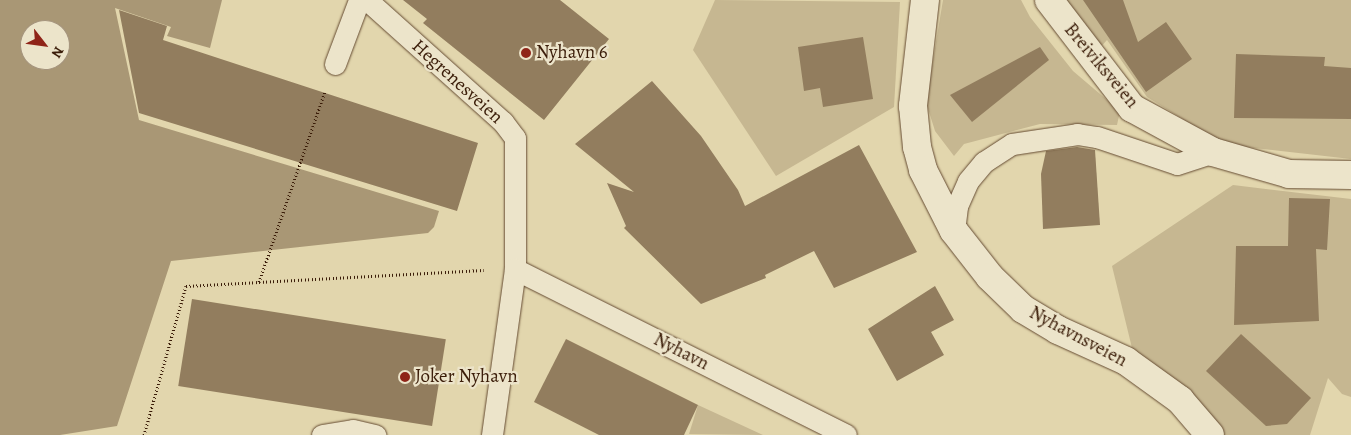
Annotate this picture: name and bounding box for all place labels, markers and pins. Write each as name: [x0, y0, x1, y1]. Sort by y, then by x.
place label: Nyhavn 6: [536, 42, 608, 64]
marker: Nyhavn 6: [520, 47, 532, 59]
place label: Joker Nyhavn: [415, 366, 518, 388]
marker: Joker Nyhavn: [399, 371, 411, 383]

